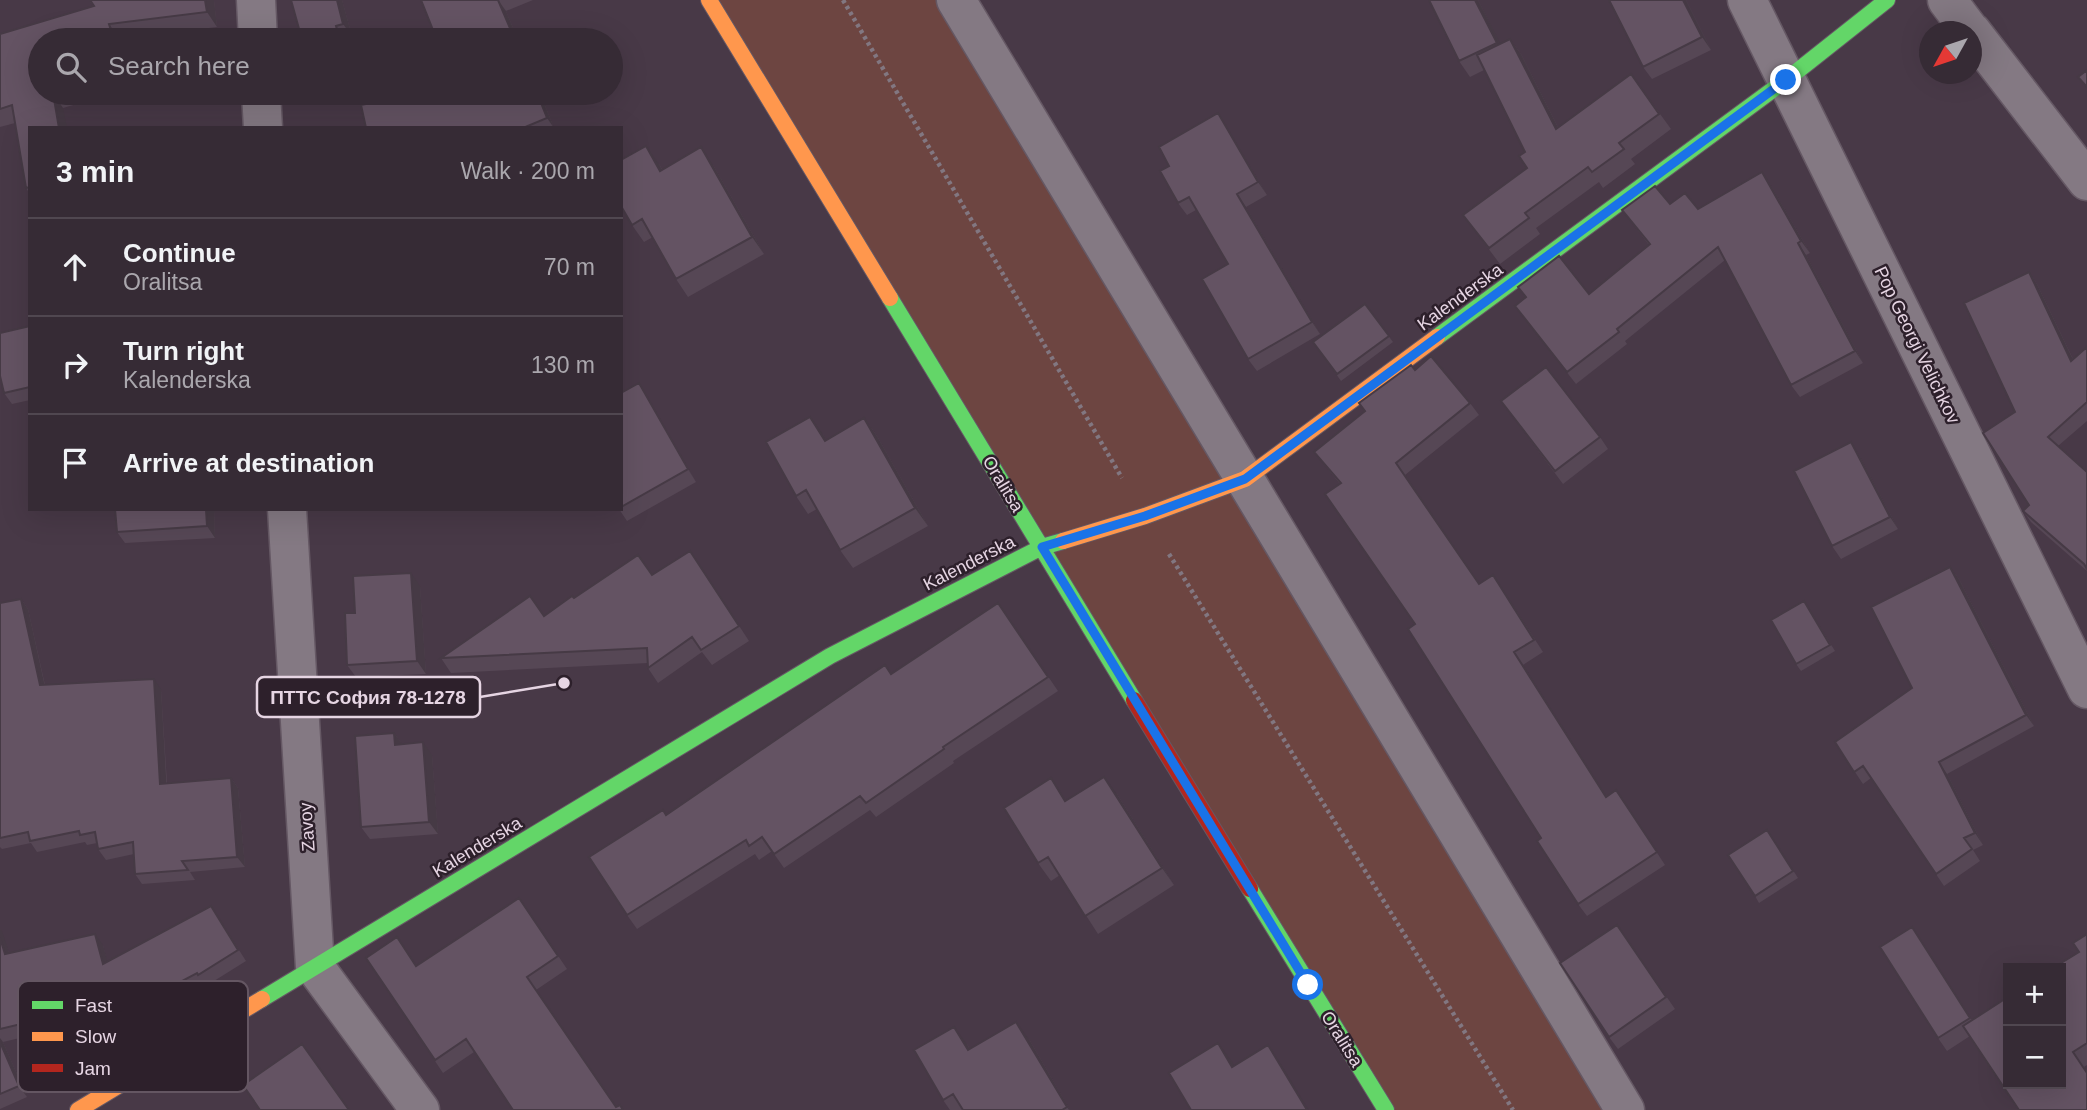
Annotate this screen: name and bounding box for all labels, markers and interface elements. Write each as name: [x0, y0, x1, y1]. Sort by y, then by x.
north arrow: [1919, 21, 1982, 84]
search box: [28, 28, 623, 105]
icon: search: [52, 48, 90, 86]
text: Search here: [108, 51, 250, 81]
route end: [1770, 64, 1801, 95]
text: 3 min: [56, 155, 134, 188]
text: Walk · 200 m: [460, 158, 595, 184]
text: Continue: [123, 238, 236, 268]
icon: ahead: [56, 248, 94, 286]
text: 70 m: [544, 254, 595, 280]
street label: Kalenderska: [1414, 259, 1507, 335]
street label: Pop Georgi Velichkov: [1870, 263, 1964, 427]
text: Oralitsa: [123, 269, 202, 295]
text: Turn right: [123, 336, 244, 366]
icon: right: [56, 346, 94, 384]
text: 130 m: [531, 352, 595, 378]
text: Kalenderska: [123, 367, 251, 393]
icon: arrive: [56, 444, 94, 482]
text: Arrive at destination: [123, 448, 374, 478]
street label: Oralitsa: [978, 452, 1028, 517]
street label: Kalenderska: [920, 531, 1019, 595]
callout: ПТТС София 78-1278: [257, 677, 480, 717]
text: ПТТС София 78-1278: [270, 687, 466, 708]
street label: Zavoy: [295, 802, 319, 852]
street label: Kalenderska: [429, 812, 526, 881]
map controls: [2003, 963, 2066, 1089]
button: +: [2003, 963, 2066, 1026]
route start: [1292, 969, 1323, 1000]
legend: [18, 981, 248, 1092]
text: Fast: [75, 995, 113, 1016]
street label: Oralitsa: [1317, 1007, 1367, 1071]
text: Slow: [75, 1026, 116, 1047]
button: −: [2003, 1026, 2066, 1089]
text: Jam: [75, 1058, 111, 1079]

